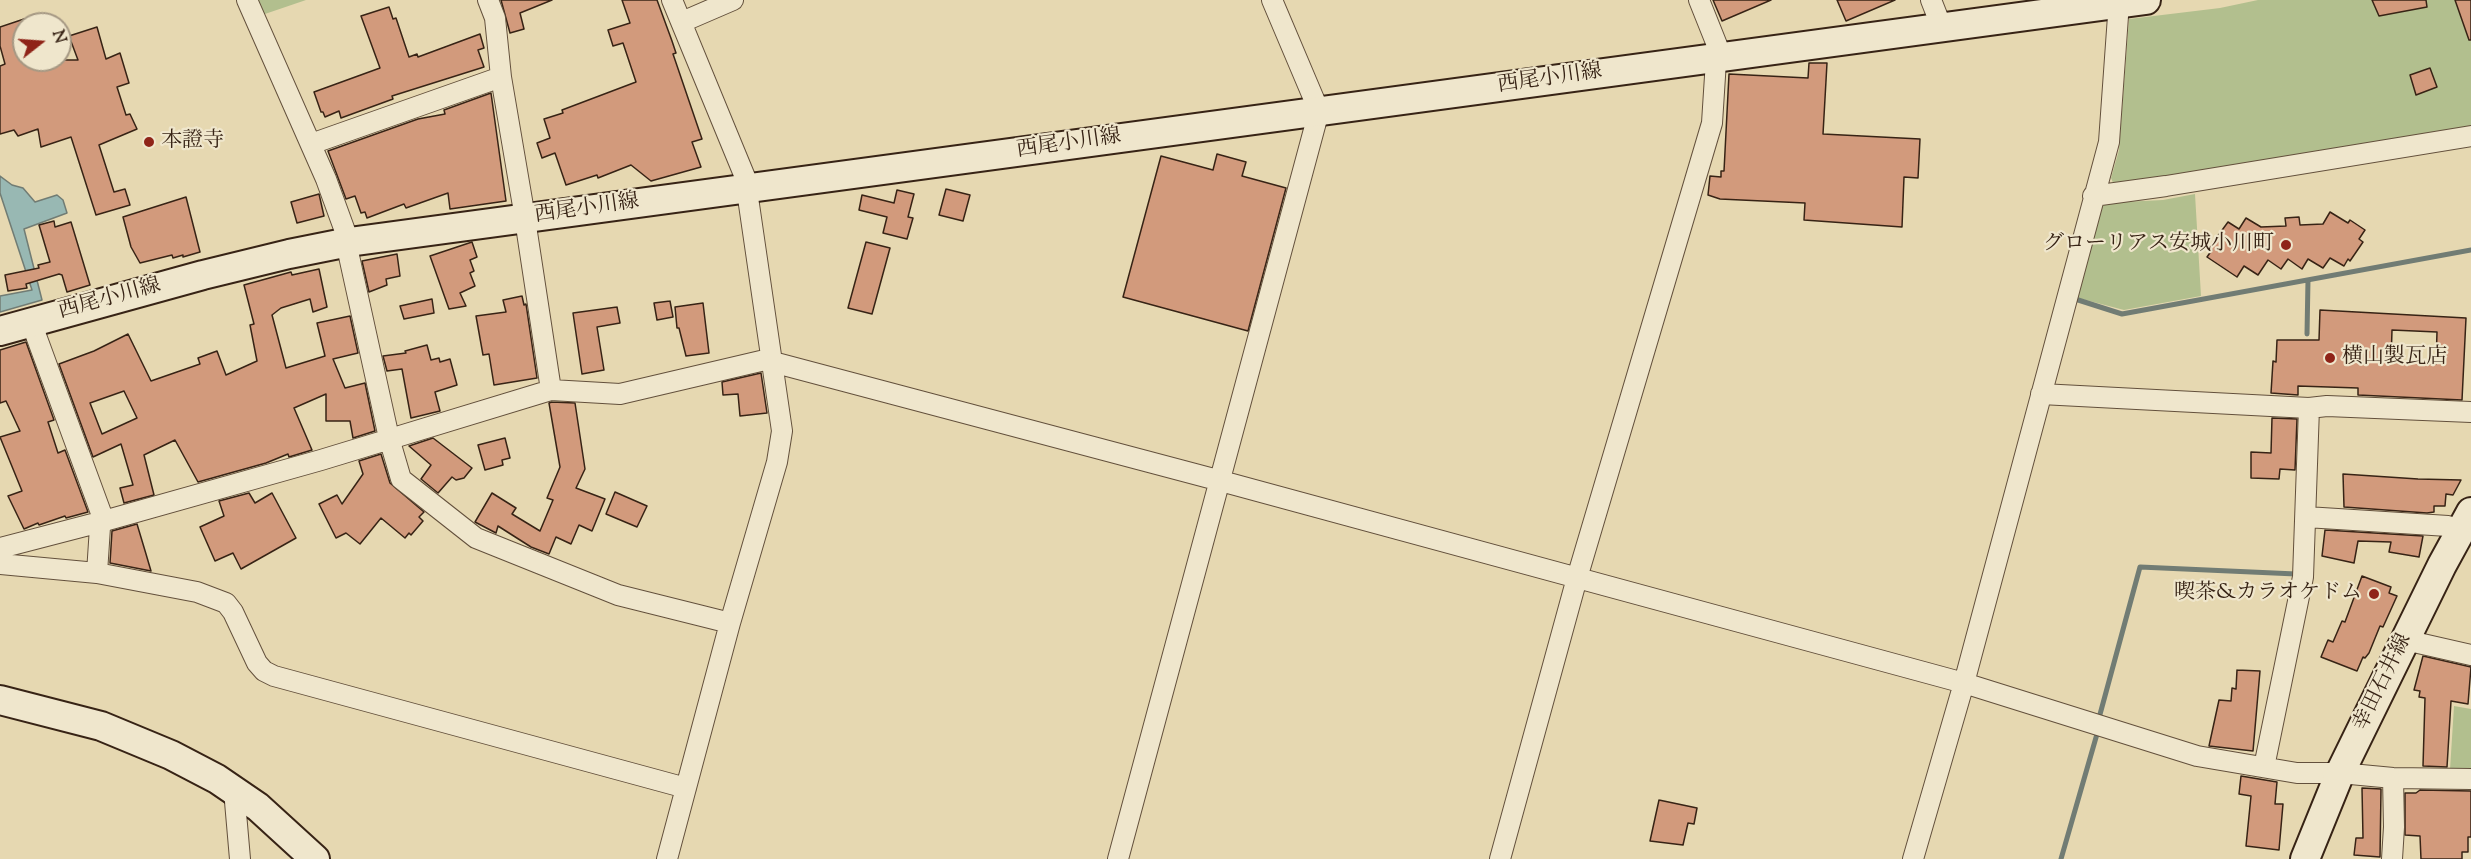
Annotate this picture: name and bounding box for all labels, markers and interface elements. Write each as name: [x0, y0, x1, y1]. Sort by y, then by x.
north arrow: [12, 12, 72, 72]
text: N: [45, 28, 71, 47]
street label: 西尾小川線: [1496, 60, 1604, 100]
street label: 西尾小川線: [1015, 125, 1123, 165]
place label: 本證寺: [161, 129, 224, 155]
marker: 本證寺: [142, 135, 156, 149]
street label: 西尾小川線: [533, 190, 641, 230]
place label: グローリアス安城小川町: [2043, 232, 2274, 258]
marker: グローリアス安城小川町: [2279, 238, 2293, 252]
street label: 西尾小川線: [56, 274, 164, 326]
place label: 横山製瓦店: [2342, 345, 2447, 371]
marker: 横山製瓦店: [2323, 351, 2337, 365]
place label: 喫茶&カラオケドム: [2174, 581, 2362, 607]
marker: 喫茶&カラオケドム: [2367, 587, 2381, 601]
street label: 幸田石井線: [2350, 630, 2418, 736]

